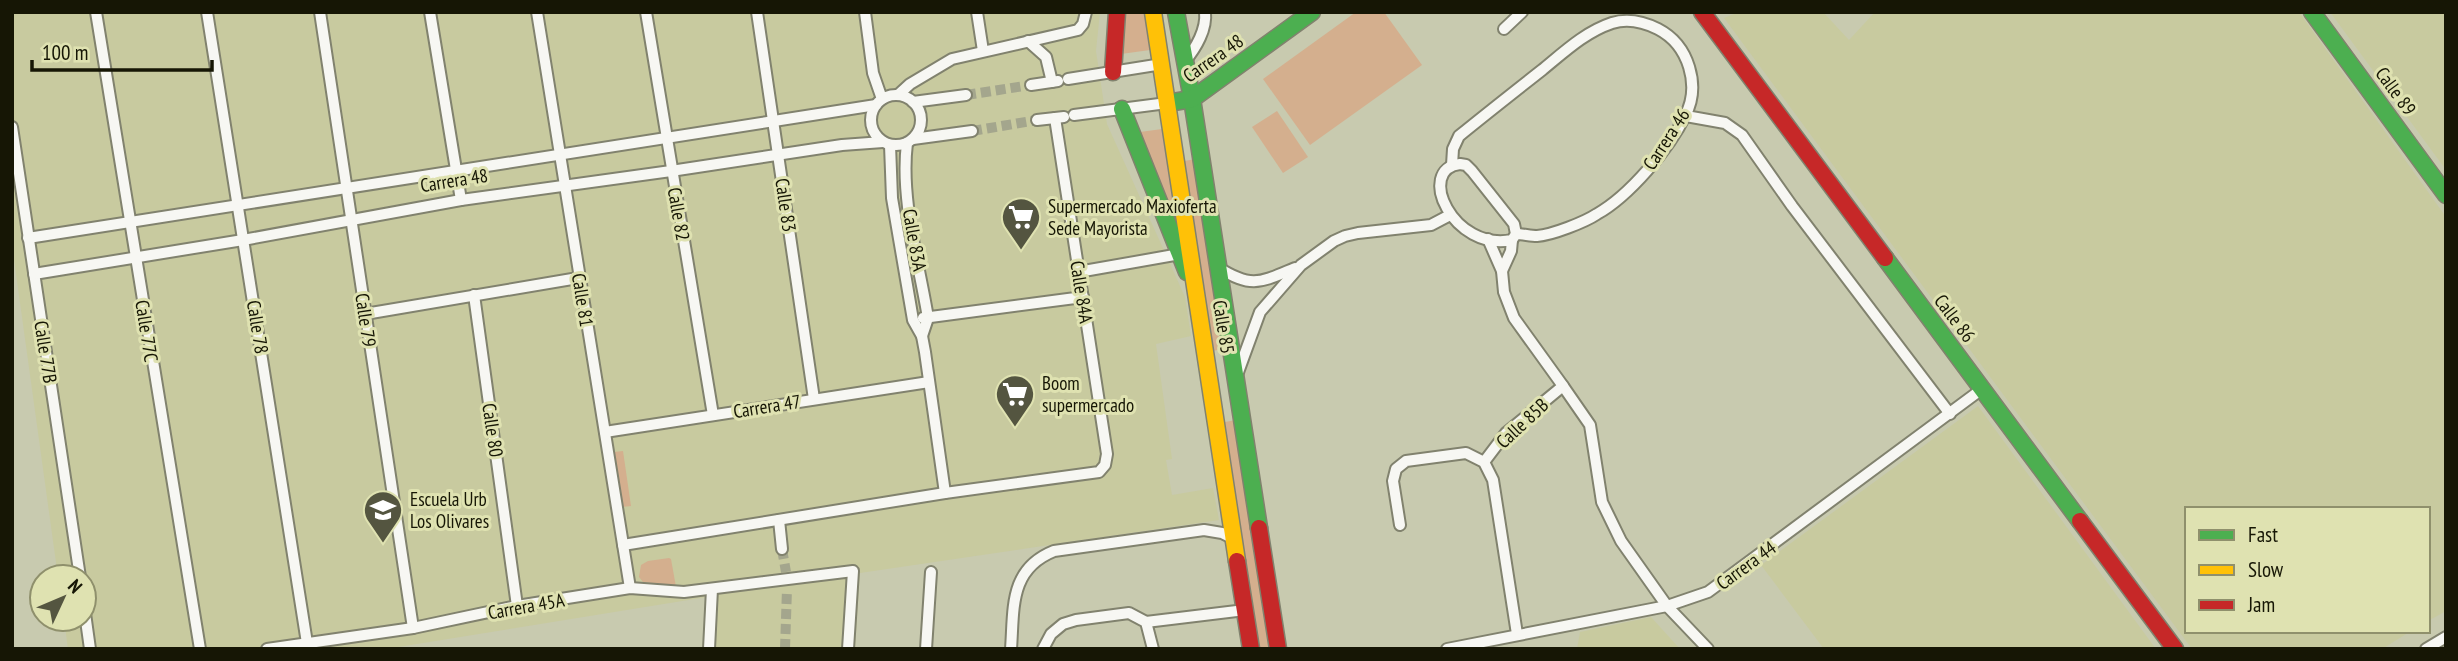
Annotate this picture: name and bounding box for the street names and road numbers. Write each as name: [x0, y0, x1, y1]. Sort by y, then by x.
street label: Carrera 48: [1178, 29, 1248, 87]
street label: Calle 89: [2370, 62, 2422, 120]
street label: Carrera 46: [1637, 104, 1695, 174]
street label: Carrera 48: [418, 163, 490, 197]
street label: Calle 83: [770, 177, 802, 233]
street label: Calle 82: [663, 185, 695, 243]
street label: Calle 83A: [898, 207, 932, 273]
street label: Calle 84A: [1065, 259, 1099, 325]
street label: Calle 81: [567, 272, 599, 328]
street label: Calle 86: [1929, 289, 1981, 347]
street label: Calle 79: [350, 292, 382, 348]
street label: Calle 77C: [130, 298, 164, 364]
street label: Calle 78: [242, 299, 274, 355]
street label: Calle 85: [1208, 299, 1240, 355]
street label: Calle 77B: [29, 319, 63, 385]
street label: Carrera 47: [731, 389, 803, 423]
street label: Calle 85B: [1491, 393, 1553, 453]
street label: Calle 80: [477, 402, 509, 458]
street label: Carrera 44: [1711, 535, 1781, 595]
street label: Carrera 45A: [486, 587, 566, 625]

